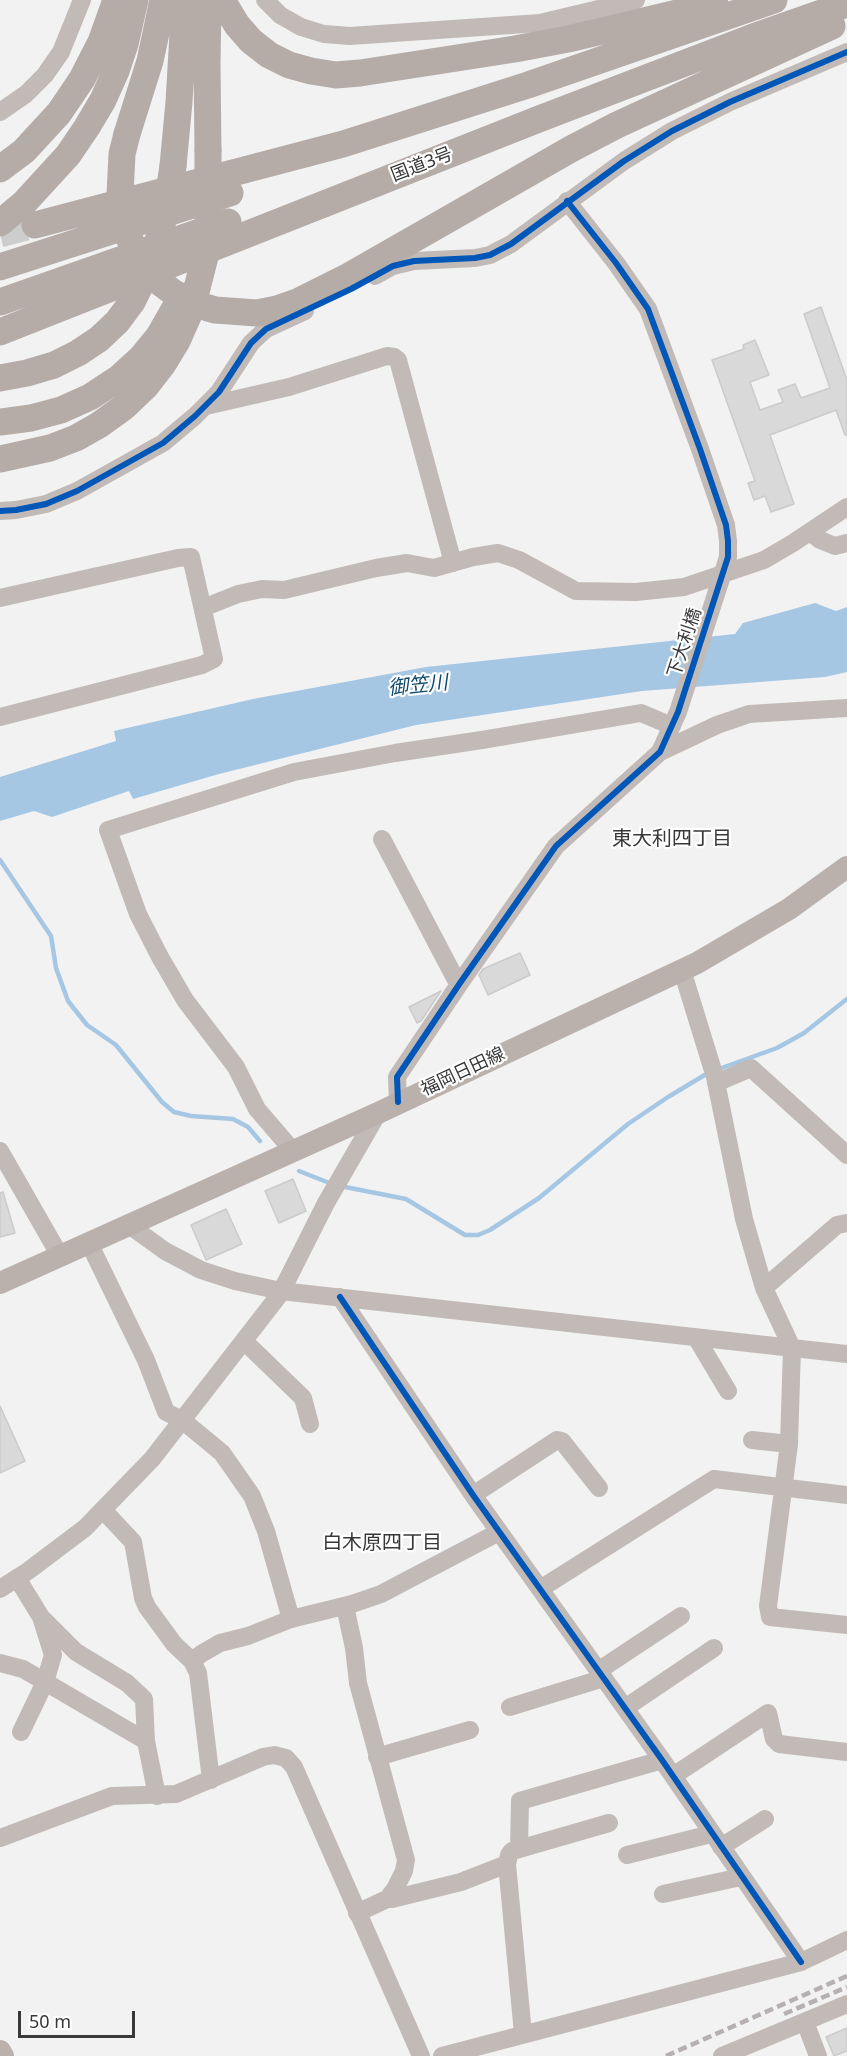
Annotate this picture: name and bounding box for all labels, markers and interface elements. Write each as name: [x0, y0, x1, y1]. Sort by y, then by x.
street label: 国道3号: [388, 143, 456, 187]
street label: 下大利橋: [664, 605, 706, 681]
water label: 御笠川: [387, 671, 449, 701]
district label: 東大利四丁目: [612, 827, 732, 851]
street label: 福岡日田線: [418, 1043, 508, 1101]
district label: 白木原四丁目: [322, 1531, 442, 1555]
scale bar: [21, 1999, 138, 2037]
text: 50 m: [29, 2009, 71, 2033]

